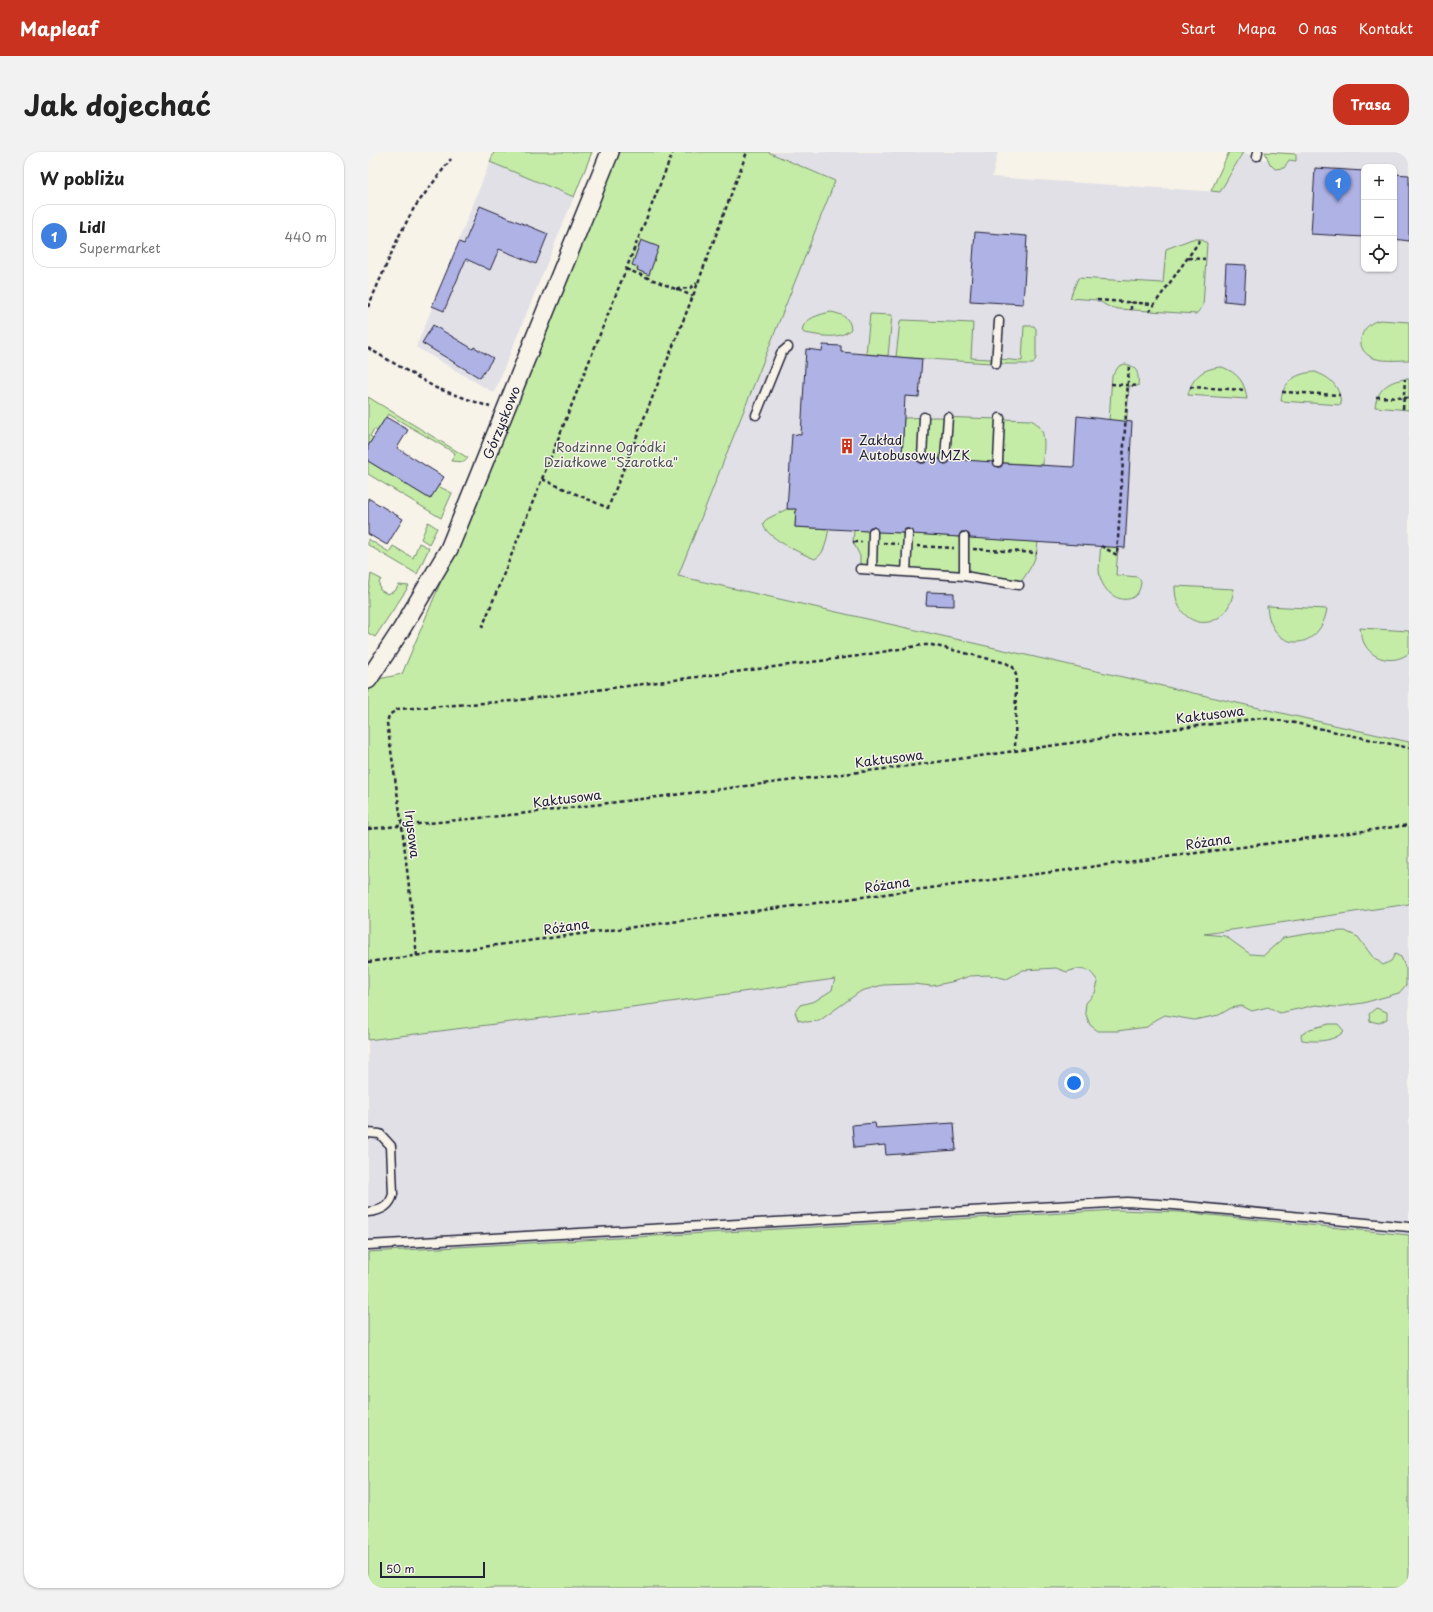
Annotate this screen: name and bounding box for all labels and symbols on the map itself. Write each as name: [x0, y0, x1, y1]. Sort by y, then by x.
pin: 1: [1325, 169, 1351, 202]
street label: Górzyskowo: [477, 383, 524, 461]
place label: Zakład Autobusowy MZK: [859, 430, 970, 464]
park label: Rodzinne Ogródki Działkowe "Szarotka": [544, 437, 678, 471]
building icon: Zakład Autobusowy MZK: [838, 437, 856, 455]
street label: Kaktusowa: [1175, 700, 1246, 728]
street label: Kaktusowa: [854, 744, 925, 772]
street label: Kaktusowa: [532, 784, 603, 812]
street label: Irysowa: [401, 809, 425, 860]
street label: Różana: [1184, 828, 1233, 854]
street label: Różana: [863, 871, 912, 897]
street label: Różana: [542, 913, 591, 939]
your location: [1064, 1073, 1084, 1093]
scale bar: [380, 1560, 485, 1579]

